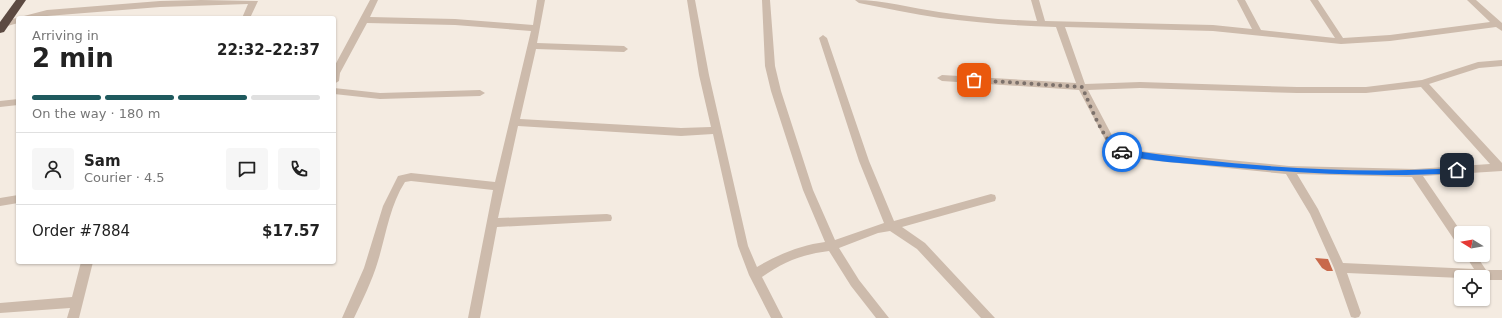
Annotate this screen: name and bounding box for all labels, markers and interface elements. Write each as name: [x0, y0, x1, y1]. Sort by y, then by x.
text: Arriving in: [32, 28, 99, 43]
text: 22:32–22:37: [217, 41, 320, 59]
text: 2 min: [32, 43, 114, 73]
pin: [957, 63, 991, 97]
icon: bag: [963, 69, 985, 91]
text: On the way · 180 m: [32, 106, 160, 121]
courier: [1102, 132, 1142, 172]
icon: car: [1111, 141, 1133, 163]
button: person: [32, 148, 74, 190]
button: chat: [226, 148, 268, 190]
button: phone: [278, 148, 320, 190]
text: Sam: [84, 152, 121, 170]
pin: [1440, 153, 1474, 187]
icon: home: [1446, 159, 1468, 181]
text: Courier · 4.5: [84, 170, 165, 185]
text: Order #7884: [32, 222, 130, 240]
text: $17.57: [262, 222, 320, 240]
north arrow: [1454, 226, 1490, 262]
map controls: [1454, 226, 1490, 306]
button: locate: [1454, 270, 1490, 306]

